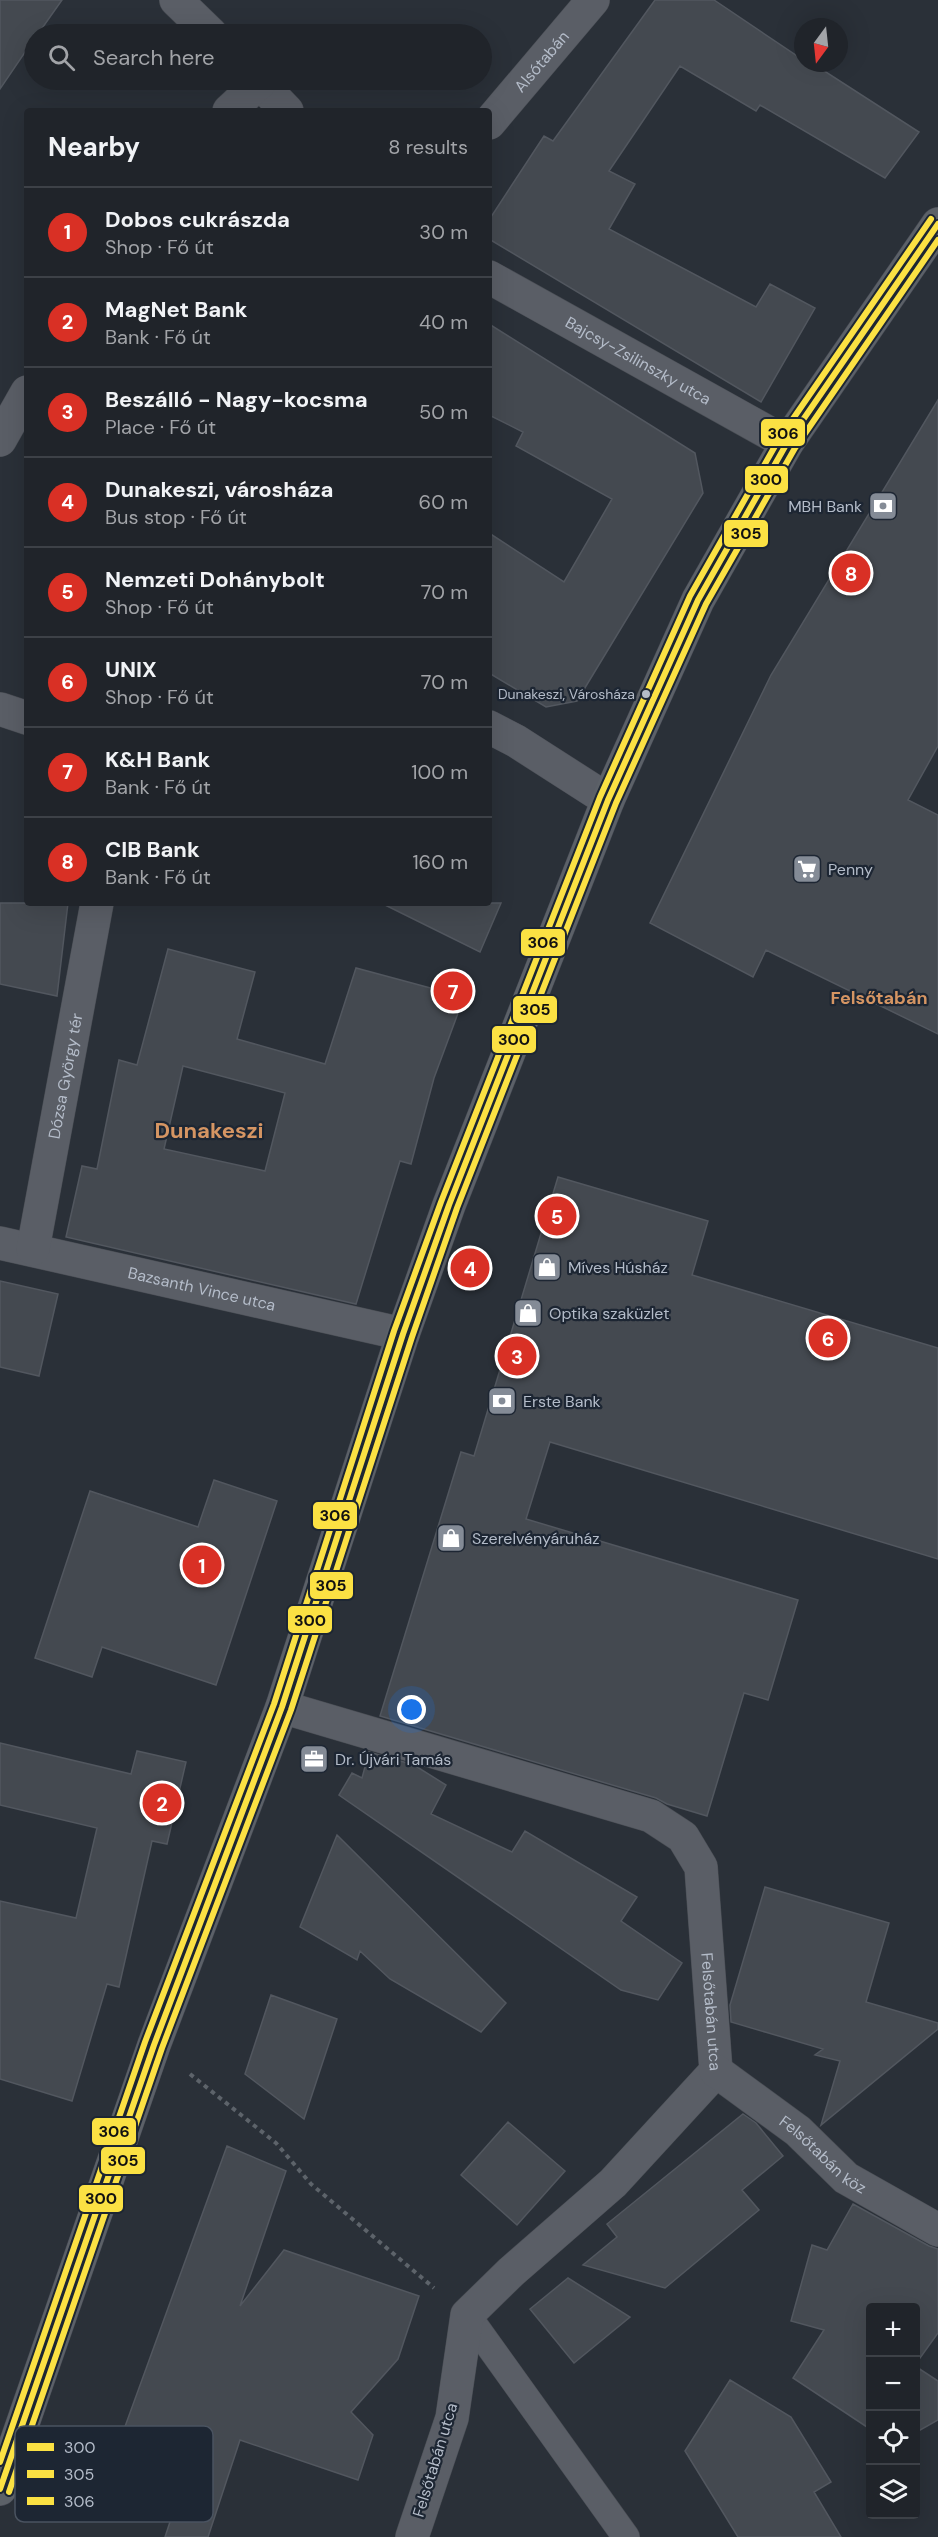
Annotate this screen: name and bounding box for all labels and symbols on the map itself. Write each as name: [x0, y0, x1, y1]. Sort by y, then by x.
north arrow: [794, 18, 848, 72]
street label: Alsótabán: [509, 26, 573, 96]
street label: Bajcsy-Zsilinszky utca: [562, 311, 715, 409]
line badge: 306: [760, 418, 806, 447]
text: 306: [767, 423, 799, 444]
line badge: 300: [744, 465, 789, 494]
text: 300: [750, 469, 782, 490]
bank icon: MBH Bank: [867, 490, 899, 522]
place label: MBH Bank: [788, 496, 862, 517]
line badge: 305: [723, 519, 769, 548]
text: 305: [731, 523, 761, 544]
pin: 8: [832, 550, 870, 596]
place label: Dunakeszi, Városháza: [498, 685, 635, 703]
marker: Dunakeszi, Városháza: [640, 688, 652, 700]
supermarket icon: Penny: [791, 853, 823, 885]
place label: Penny: [828, 859, 873, 880]
line badge: 306: [520, 928, 566, 957]
text: 306: [527, 932, 559, 953]
pin: 7: [434, 968, 472, 1014]
district label: Felsőtabán: [830, 986, 928, 1010]
line badge: 305: [512, 995, 558, 1024]
text: 305: [520, 999, 550, 1020]
street label: Dózsa György tér: [43, 1011, 87, 1141]
line badge: 300: [491, 1025, 537, 1054]
text: 300: [498, 1029, 530, 1050]
district label: Dunakeszi: [154, 1116, 264, 1145]
pin: 5: [538, 1194, 576, 1238]
pin: 4: [450, 1246, 490, 1290]
shop icon: Míves Húsház: [531, 1251, 563, 1283]
place label: Míves Húsház: [568, 1257, 668, 1278]
street label: Bazsanth Vince utca: [126, 1262, 278, 1315]
shop icon: Optika szaküzlet: [512, 1297, 544, 1329]
place label: Optika szaküzlet: [549, 1303, 669, 1324]
pin: 6: [808, 1316, 848, 1360]
pin: 3: [498, 1334, 536, 1378]
bank icon: Erste Bank: [486, 1385, 518, 1417]
place label: Erste Bank: [523, 1391, 601, 1412]
line badge: 306: [312, 1501, 358, 1530]
text: 306: [319, 1505, 351, 1526]
shop icon: Szerelvényáruház: [435, 1522, 467, 1554]
place label: Szerelvényáruház: [472, 1528, 599, 1549]
pin: 1: [182, 1542, 222, 1588]
line badge: 305: [309, 1571, 354, 1600]
text: 305: [316, 1575, 346, 1596]
line badge: 300: [287, 1605, 333, 1634]
text: 300: [294, 1610, 326, 1631]
your location: [397, 1695, 426, 1724]
office icon: Dr. Újvári Tamás: [298, 1743, 330, 1775]
place label: Dr. Újvári Tamás: [335, 1749, 451, 1770]
pin: 2: [142, 1780, 182, 1826]
street label: Felsőtabán utca: [697, 1952, 726, 2071]
street label: Felsőtabán köz: [775, 2110, 870, 2198]
line badge: 306: [91, 2117, 137, 2146]
text: 306: [98, 2121, 130, 2142]
line badge: 305: [100, 2146, 146, 2175]
text: 305: [108, 2150, 138, 2171]
line badge: 300: [78, 2184, 124, 2213]
text: 300: [85, 2188, 117, 2209]
street label: Felsőtabán utca: [408, 2400, 462, 2520]
legend: [15, 2426, 213, 2522]
text: 300: [64, 2437, 95, 2458]
text: 305: [64, 2464, 94, 2485]
text: 306: [64, 2491, 94, 2512]

